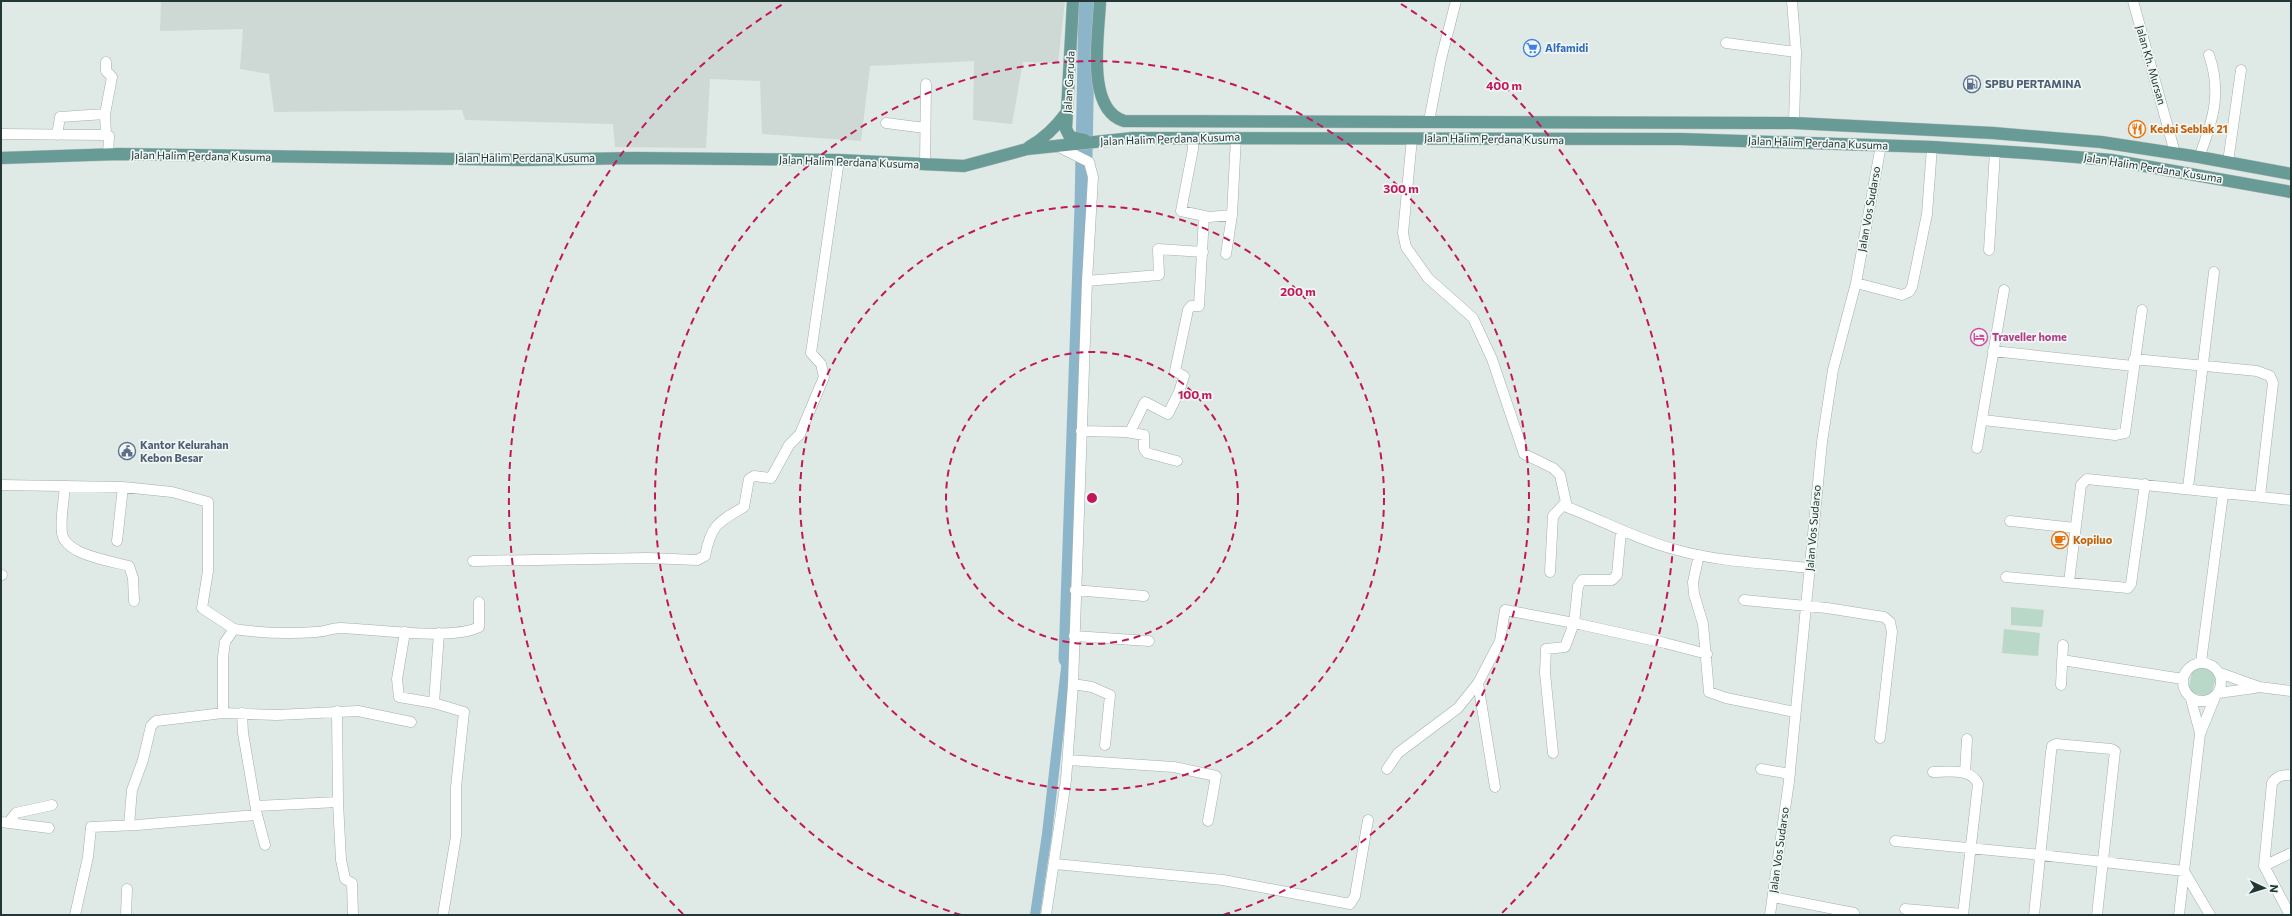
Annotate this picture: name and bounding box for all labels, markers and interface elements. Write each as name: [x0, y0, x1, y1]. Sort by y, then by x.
street label: Jalan Kh. Mursan: [2133, 24, 2169, 106]
supermarket icon: Alfamidi: [1522, 38, 1542, 58]
place label: Alfamidi: [1545, 41, 1588, 54]
street label: Jalan Garuda: [1060, 50, 1078, 114]
fuel station icon: SPBU PERTAMINA: [1962, 74, 1982, 94]
place label: SPBU PERTAMINA: [1985, 77, 2082, 90]
text: 400 m: [1486, 78, 1522, 92]
restaurant icon: Kedai Seblak 21: [2127, 119, 2147, 139]
place label: Kedai Seblak 21: [2150, 122, 2228, 135]
street label: Jalan Halim Perdana Kusuma: [1100, 130, 1240, 148]
street label: Jalan Halim Perdana Kusuma: [1424, 131, 1564, 147]
street label: Jalan Halim Perdana Kusuma: [1748, 134, 1888, 152]
street label: Jalan Halim Perdana Kusuma: [131, 148, 271, 164]
street label: Jalan Halim Perdana Kusuma: [2083, 150, 2223, 186]
street label: Jalan Halim Perdana Kusuma: [455, 151, 595, 165]
street label: Jalan Halim Perdana Kusuma: [779, 153, 919, 171]
street label: Jalan Vos Sudarso: [1855, 165, 1883, 253]
text: 300 m: [1383, 181, 1419, 195]
text: 200 m: [1280, 284, 1316, 298]
hotel icon: Traveller home: [1969, 327, 1989, 347]
place label: Traveller home: [1992, 330, 2067, 343]
text: 100 m: [1178, 387, 1212, 401]
place label: Kantor Kelurahan Kebon Besar: [140, 438, 229, 464]
public building icon: Kantor Kelurahan Kebon Besar: [117, 441, 137, 461]
street label: Jalan Vos Sudarso: [1802, 484, 1824, 572]
centre of rings: [1085, 491, 1099, 505]
cafe icon: Kopiluo: [2050, 530, 2070, 550]
place label: Kopiluo: [2073, 533, 2113, 546]
street label: Jalan Vos Sudarso: [1766, 806, 1792, 894]
north arrow: [2244, 868, 2284, 908]
text: N: [2268, 884, 2281, 893]

